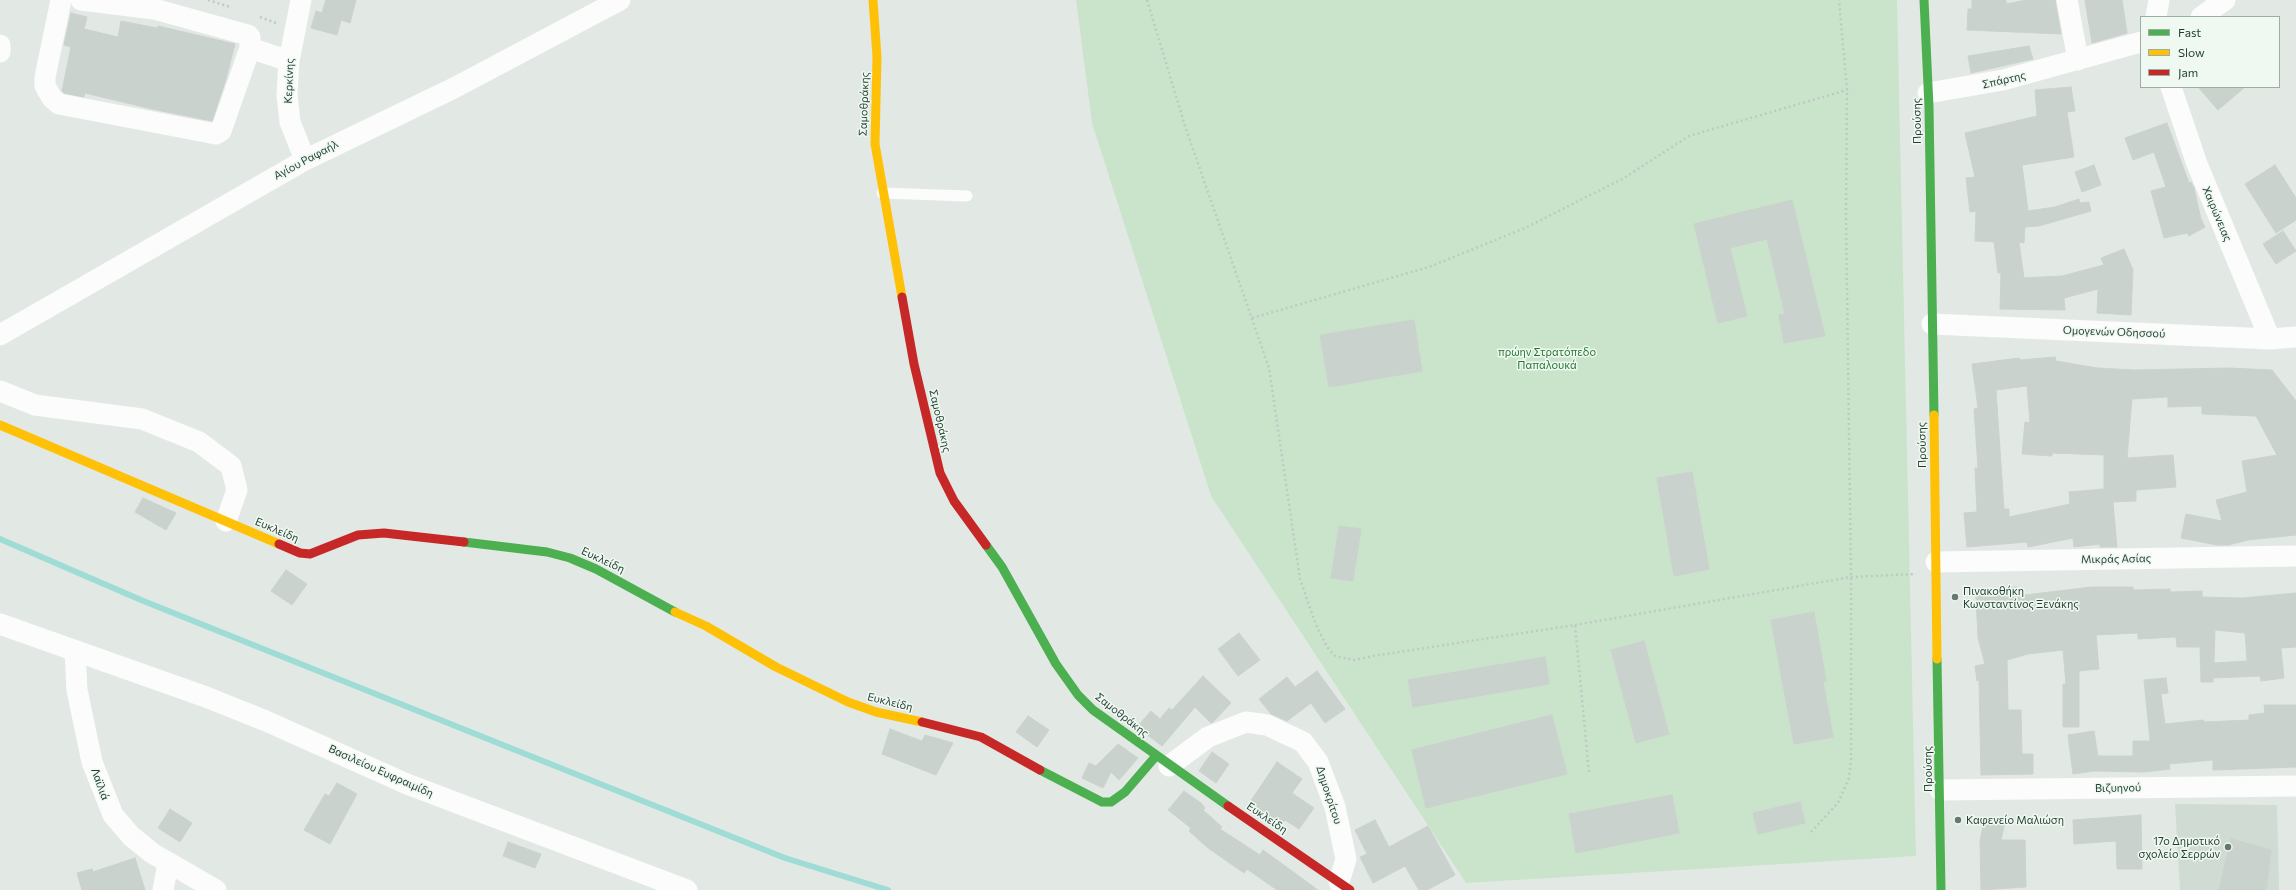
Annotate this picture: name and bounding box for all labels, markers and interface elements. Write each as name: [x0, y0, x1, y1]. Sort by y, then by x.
legend: [2140, 16, 2280, 88]
text: Fast: [2178, 25, 2201, 39]
text: Slow: [2178, 45, 2205, 59]
street label: Κερκίνης: [282, 58, 296, 104]
text: Jam: [2178, 65, 2198, 79]
street label: Σπάρτης: [1981, 69, 2027, 91]
street label: Σαμοθράκης: [856, 72, 872, 136]
street label: Προύσης: [1910, 98, 1924, 144]
street label: Αγίου Ραφαήλ: [271, 137, 341, 183]
street label: Χαιρώνειας: [2200, 185, 2234, 243]
street label: Ομογενών Οδησσού: [2063, 324, 2165, 340]
park label: πρώην Στρατόπεδο Παπαλουκά: [1498, 345, 1596, 371]
street label: Σαμοθράκης: [926, 388, 954, 454]
street label: Προύσης: [1915, 422, 1929, 468]
street label: Ευκλείδη: [253, 515, 301, 545]
street label: Ευκλείδη: [579, 544, 627, 576]
street label: Μικράς Ασίας: [2081, 552, 2151, 566]
place label: Πινακοθήκη Κωνσταντίνος Ξενάκης: [1963, 584, 2079, 610]
marker: Πινακοθήκη Κωνσταντίνος Ξενάκης: [1950, 592, 1960, 602]
street label: Ευκλείδη: [866, 690, 914, 714]
street label: Σαμοθράκης: [1093, 690, 1151, 740]
street label: Βασιλείου Ευφραιμίδη: [327, 742, 435, 800]
street label: Προύσης: [1921, 746, 1935, 792]
street label: Δημοκρίτου: [1313, 764, 1345, 826]
street label: Λαϊλιά: [88, 766, 112, 802]
street label: Βιζυηνού: [2095, 781, 2141, 795]
street label: Ευκλείδη: [1244, 800, 1290, 836]
place label: Καφενείο Μαλιώση: [1966, 813, 2064, 827]
marker: Καφενείο Μαλιώση: [1953, 815, 1963, 825]
place label: 17ο Δημοτικό σχολείο Σερρών: [2138, 834, 2220, 860]
marker: 17ο Δημοτικό σχολείο Σερρών: [2223, 842, 2233, 852]

